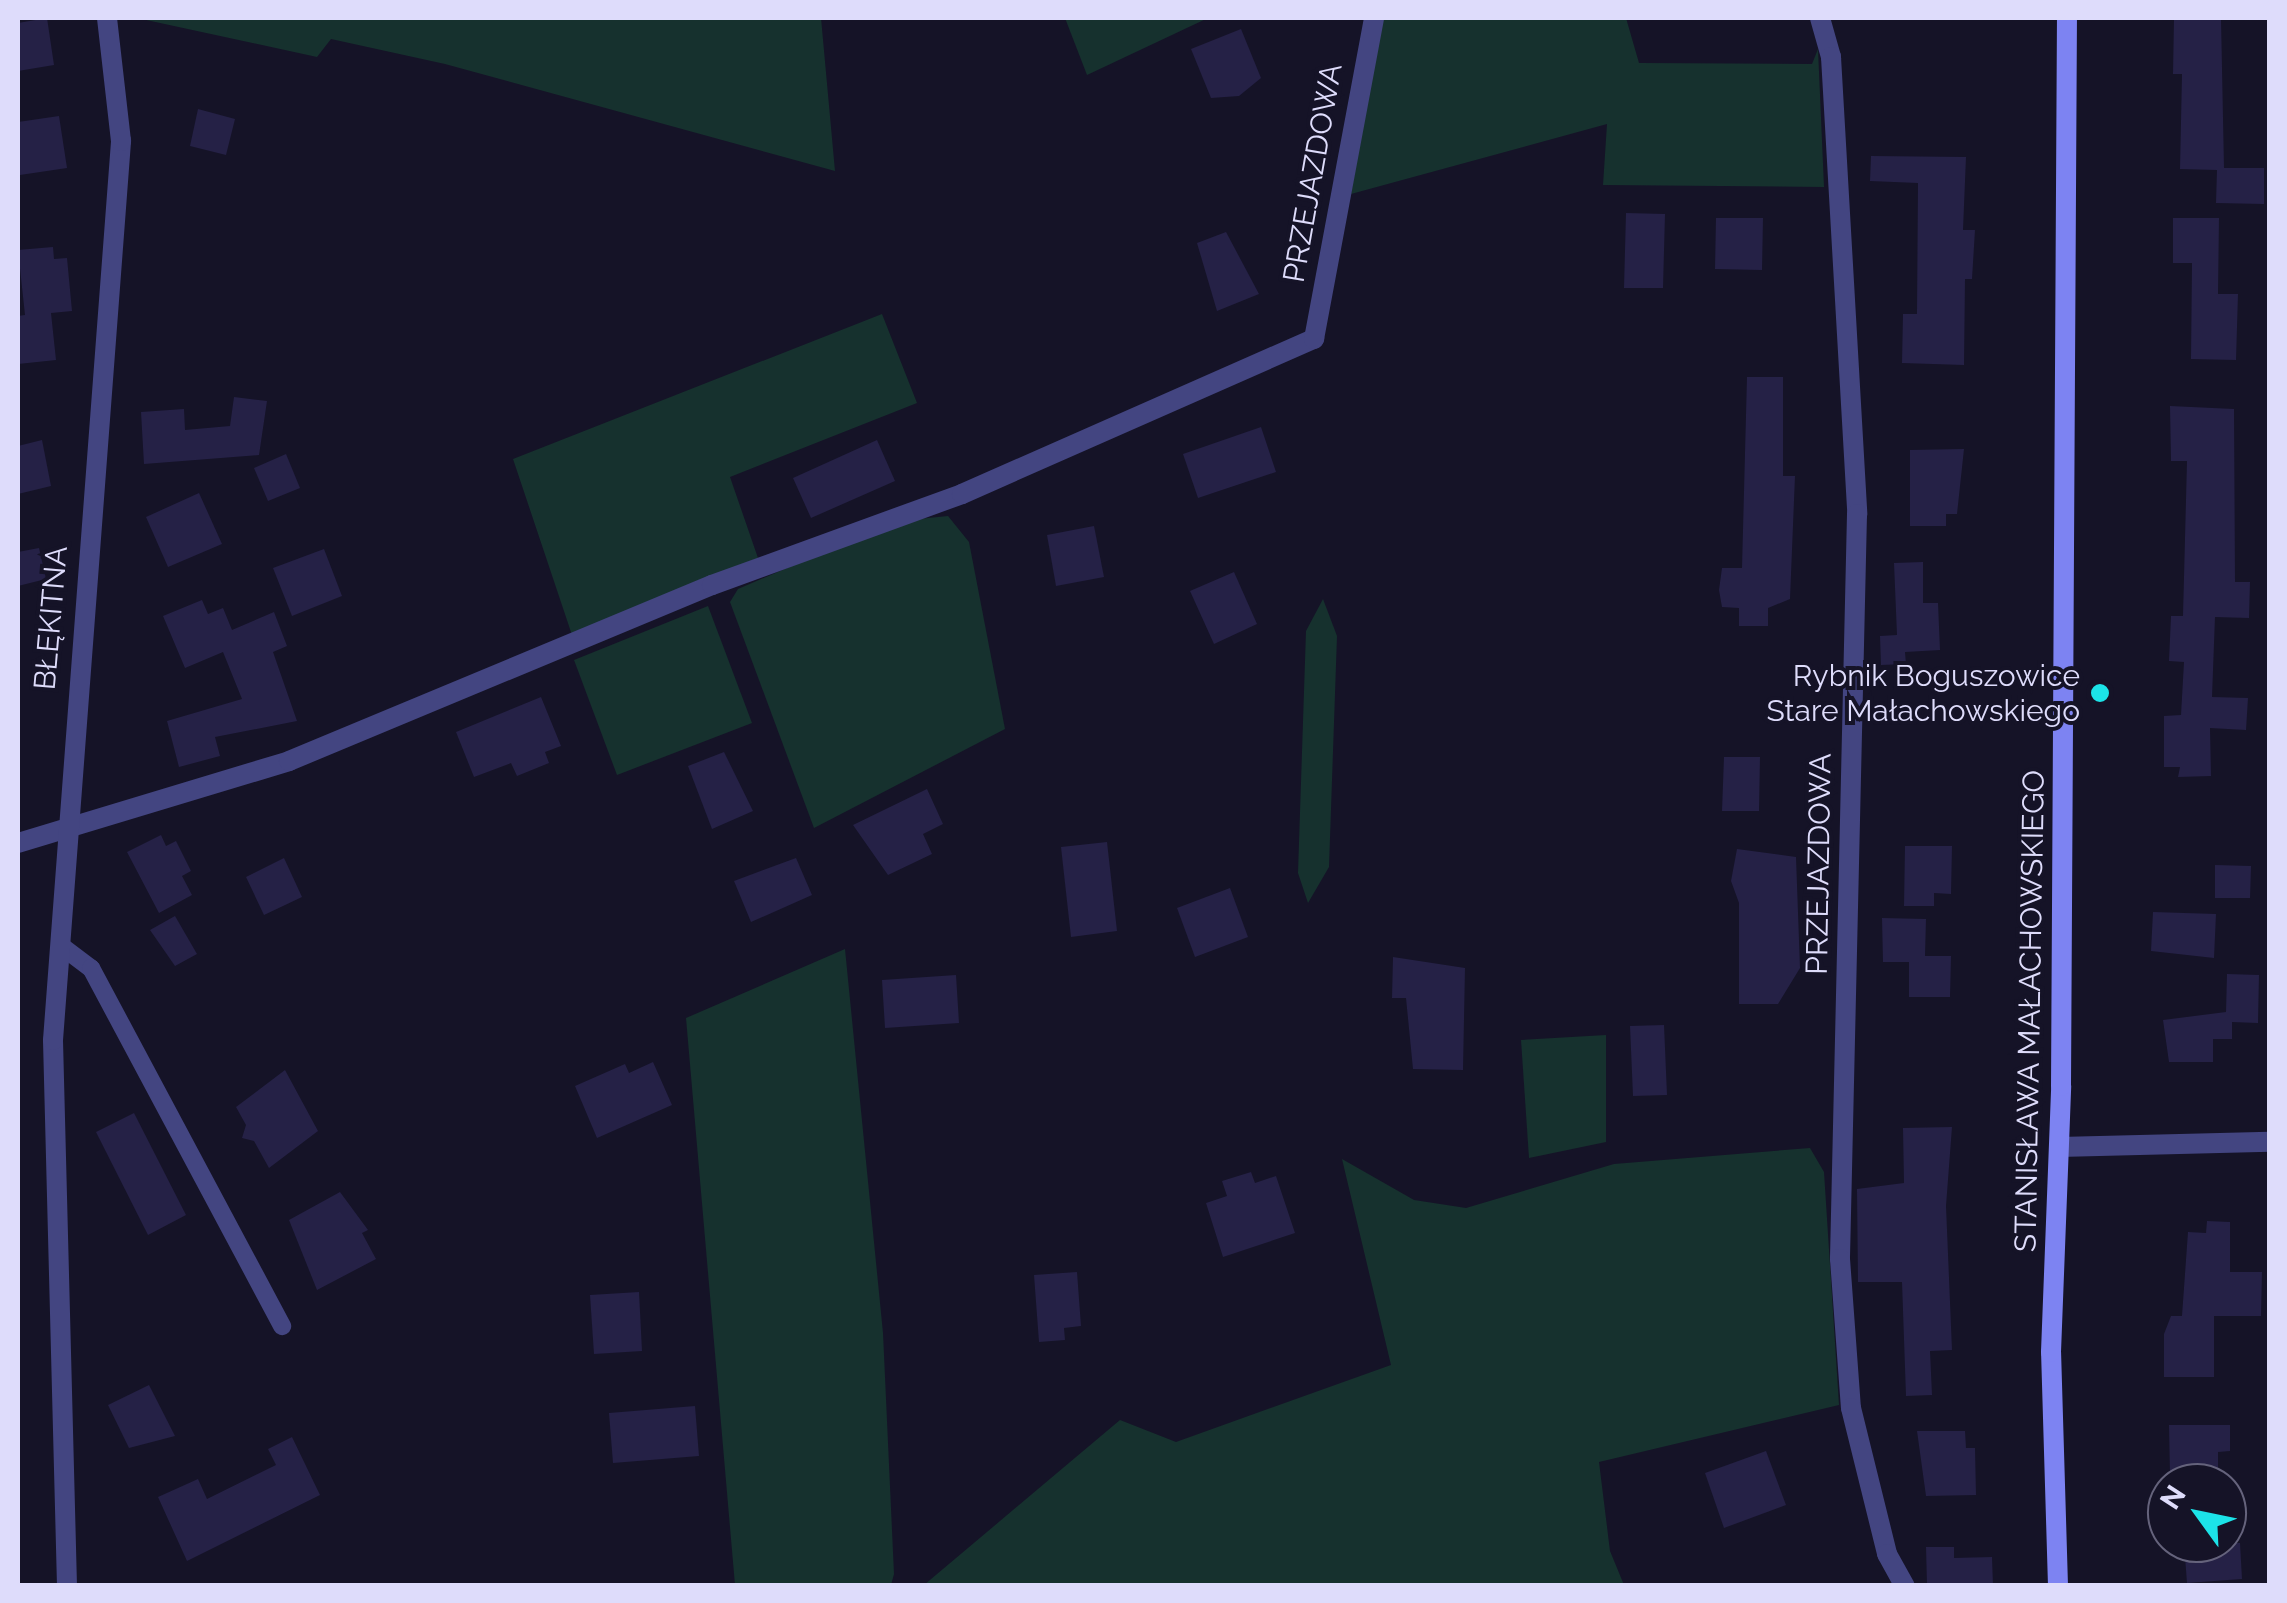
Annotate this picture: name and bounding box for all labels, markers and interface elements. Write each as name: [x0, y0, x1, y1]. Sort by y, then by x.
street label: PRZEJAZDOWA: [1276, 61, 1350, 285]
street label: BŁĘKITNA: [27, 544, 75, 692]
place label: Rybnik Boguszowice Stare Małachowskiego: [1767, 658, 2080, 728]
marker: Rybnik Boguszowice Stare Małachowskiego: [2089, 682, 2111, 704]
street label: PRZEJAZDOWA: [1799, 753, 1839, 975]
street label: STANISŁAWA MAŁACHOWSKIEGO: [2008, 769, 2052, 1253]
north arrow: [2147, 1463, 2247, 1563]
text: N: [2153, 1480, 2193, 1515]

